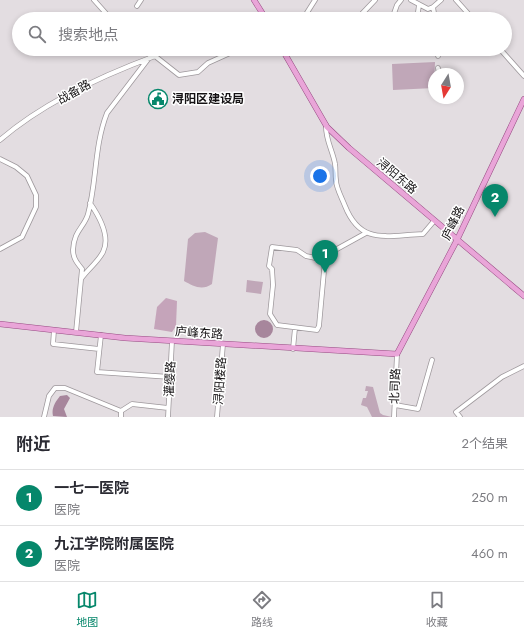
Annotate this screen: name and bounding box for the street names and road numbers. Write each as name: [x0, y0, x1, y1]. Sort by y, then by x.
street label: 战备路: [54, 75, 94, 109]
street label: 浔阳东路: [373, 154, 421, 198]
street label: 庐峰路: [437, 203, 469, 243]
street label: 庐峰东路: [174, 322, 224, 344]
street label: 浔阳楼路: [209, 356, 231, 406]
street label: 灌缨路: [160, 361, 180, 397]
street label: 北司路: [385, 368, 405, 404]

